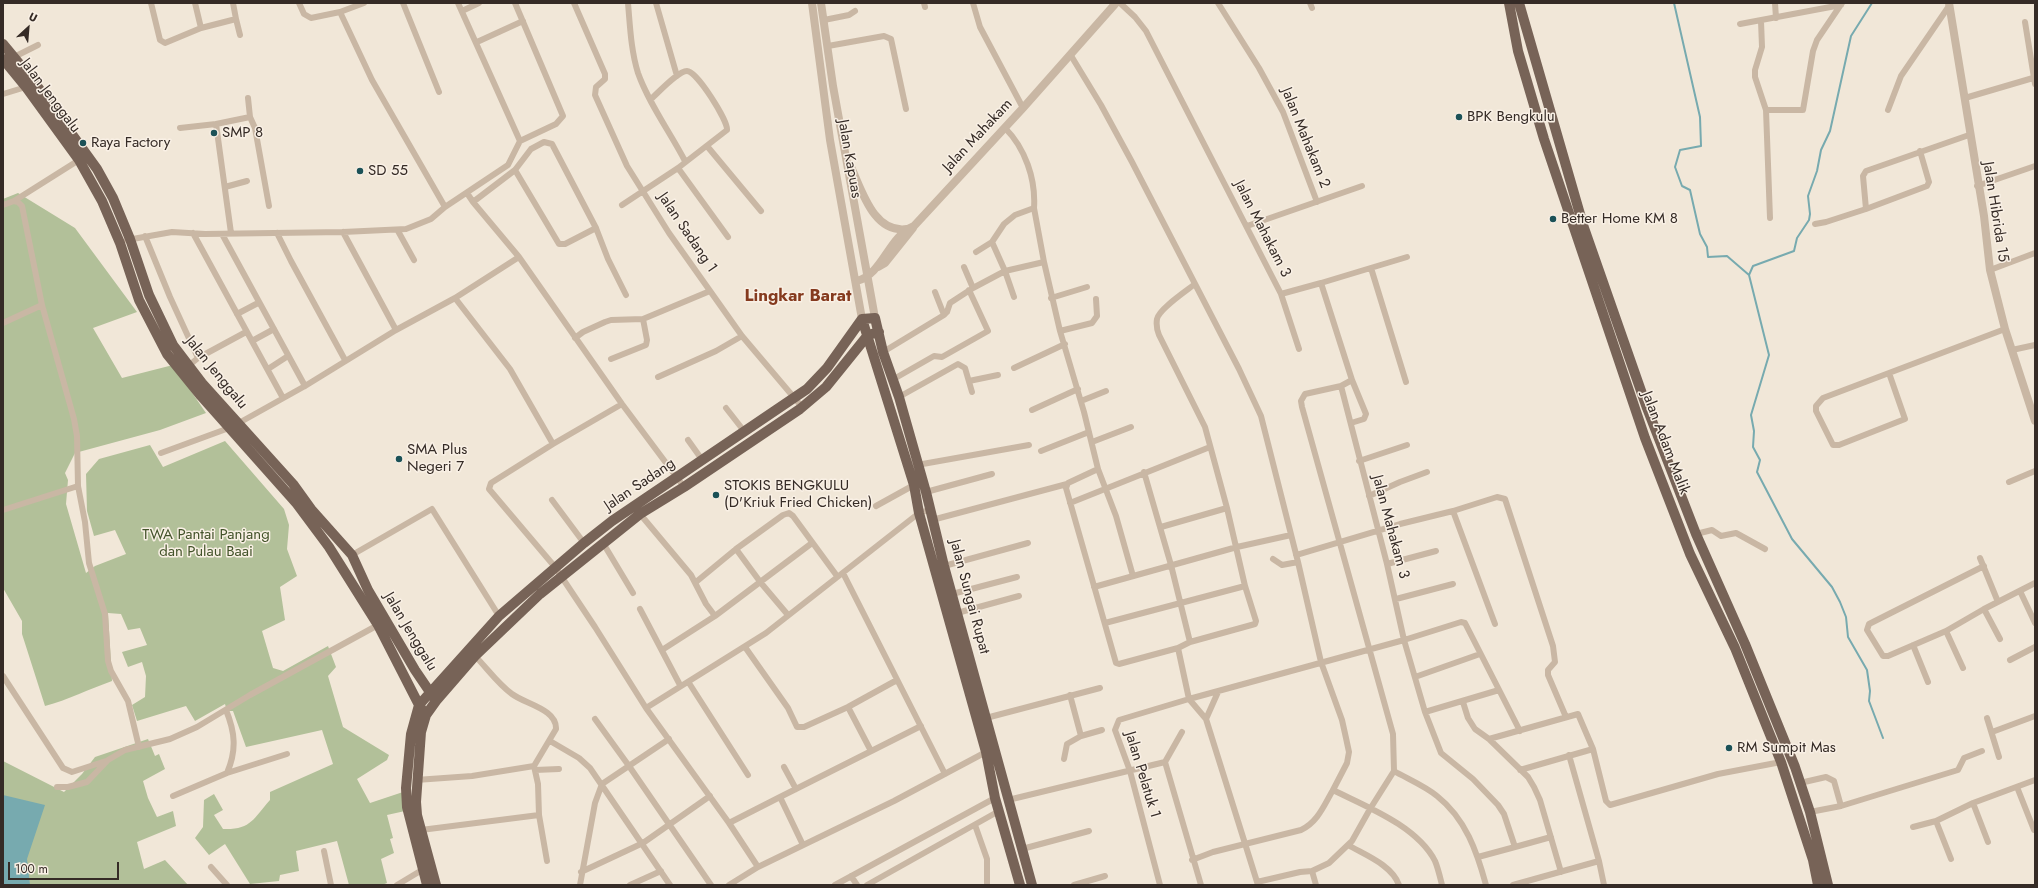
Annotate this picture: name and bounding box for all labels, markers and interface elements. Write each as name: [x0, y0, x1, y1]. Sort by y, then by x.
north arrow: [8, 8, 48, 48]
text: U: [26, 8, 40, 26]
street label: Jalan Jenggalu: [16, 55, 84, 137]
street label: Jalan Mahakam 2: [1277, 85, 1333, 191]
street label: Jalan Mahakam: [939, 96, 1017, 176]
place label: BPK Bengkulu: [1467, 108, 1555, 126]
marker: BPK Bengkulu: [1454, 112, 1464, 122]
street label: Jalan Kapuas: [833, 118, 865, 200]
place label: SMP 8: [222, 124, 263, 142]
marker: SMP 8: [209, 128, 219, 138]
place label: Raya Factory: [91, 134, 170, 152]
marker: Raya Factory: [78, 138, 88, 148]
street label: Jalan Hibrida 15: [1978, 160, 2012, 264]
place label: SD 55: [368, 162, 408, 180]
marker: SD 55: [355, 166, 365, 176]
street label: Jalan Mahakam 3: [1230, 177, 1294, 281]
street label: Jalan Sadang 1: [654, 190, 720, 276]
place label: Better Home KM 8: [1561, 210, 1678, 228]
marker: Better Home KM 8: [1548, 214, 1558, 224]
district label: Lingkar Barat: [745, 287, 851, 307]
street label: Jalan Jenggalu: [181, 333, 251, 413]
street label: Jalan Adam Malik: [1637, 389, 1693, 497]
place label: SMA Plus Negeri 7: [407, 441, 467, 476]
marker: SMA Plus Negeri 7: [394, 454, 404, 464]
street label: Jalan Sadang: [601, 455, 679, 515]
street label: Jalan Mahakam 3: [1368, 473, 1412, 581]
place label: STOKIS BENGKULU (D'Kriuk Fried Chicken): [724, 477, 872, 512]
marker: STOKIS BENGKULU (D'Kriuk Fried Chicken): [711, 490, 721, 500]
park label: TWA Pantai Panjang dan Pulau Baai: [142, 526, 270, 561]
street label: Jalan Sungai Rupat: [945, 538, 993, 656]
street label: Jalan Jenggalu: [379, 589, 441, 675]
street label: Jalan Pelatuk 1: [1120, 730, 1164, 820]
place label: RM Sumpit Mas: [1737, 739, 1836, 757]
marker: RM Sumpit Mas: [1724, 743, 1734, 753]
scale bar: [10, 854, 121, 880]
text: 100 m: [15, 860, 48, 878]

